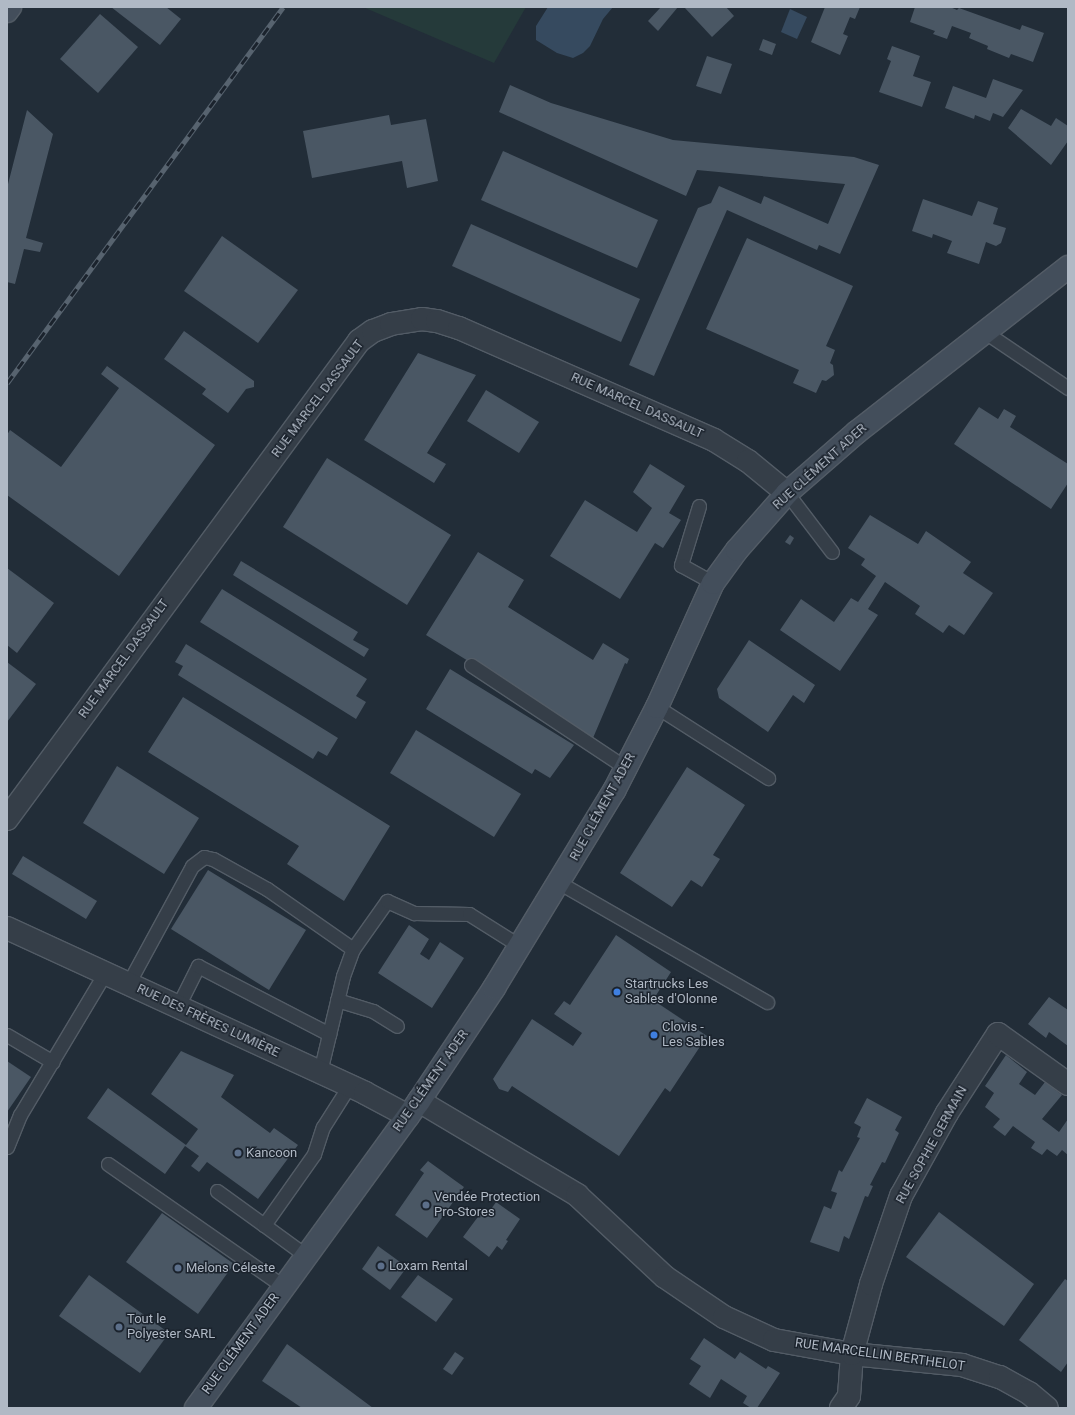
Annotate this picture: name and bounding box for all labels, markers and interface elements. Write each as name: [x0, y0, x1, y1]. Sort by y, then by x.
street label: RUE MARCEL DASSAULT: [269, 337, 367, 461]
street label: RUE MARCEL DASSAULT: [568, 370, 706, 442]
street label: RUE CLÉMENT ADER: [770, 421, 870, 513]
street label: RUE MARCEL DASSAULT: [76, 596, 172, 722]
street label: RUE CLÉMENT ADER: [567, 750, 639, 864]
place label: Startrucks Les Sables d'Olonne: [625, 977, 717, 1008]
street label: RUE DES FRÈRES LUMIÈRE: [134, 981, 282, 1061]
marker: Startrucks Les Sables d'Olonne: [612, 987, 622, 997]
place label: Clovis - Les Sables: [662, 1020, 725, 1051]
street label: RUE CLÉMENT ADER: [390, 1027, 472, 1135]
marker: Clovis - Les Sables: [649, 1030, 659, 1040]
street label: RUE SOPHIE GERMAIN: [893, 1083, 971, 1207]
place label: Kancoon: [246, 1145, 297, 1161]
marker: Kancoon: [233, 1148, 243, 1158]
place label: Vendée Protection Pro-Stores: [434, 1190, 540, 1221]
marker: Vendée Protection Pro-Stores: [421, 1200, 431, 1210]
place label: Loxam Rental: [389, 1258, 468, 1274]
place label: Melons Céleste: [186, 1260, 275, 1276]
marker: Loxam Rental: [376, 1261, 386, 1271]
marker: Melons Céleste: [173, 1263, 183, 1273]
street label: RUE CLÉMENT ADER: [199, 1290, 283, 1398]
place label: Tout le Polyester SARL: [127, 1312, 215, 1343]
marker: Tout le Polyester SARL: [114, 1322, 124, 1332]
street label: RUE MARCELLIN BERTHELOT: [794, 1335, 966, 1375]

